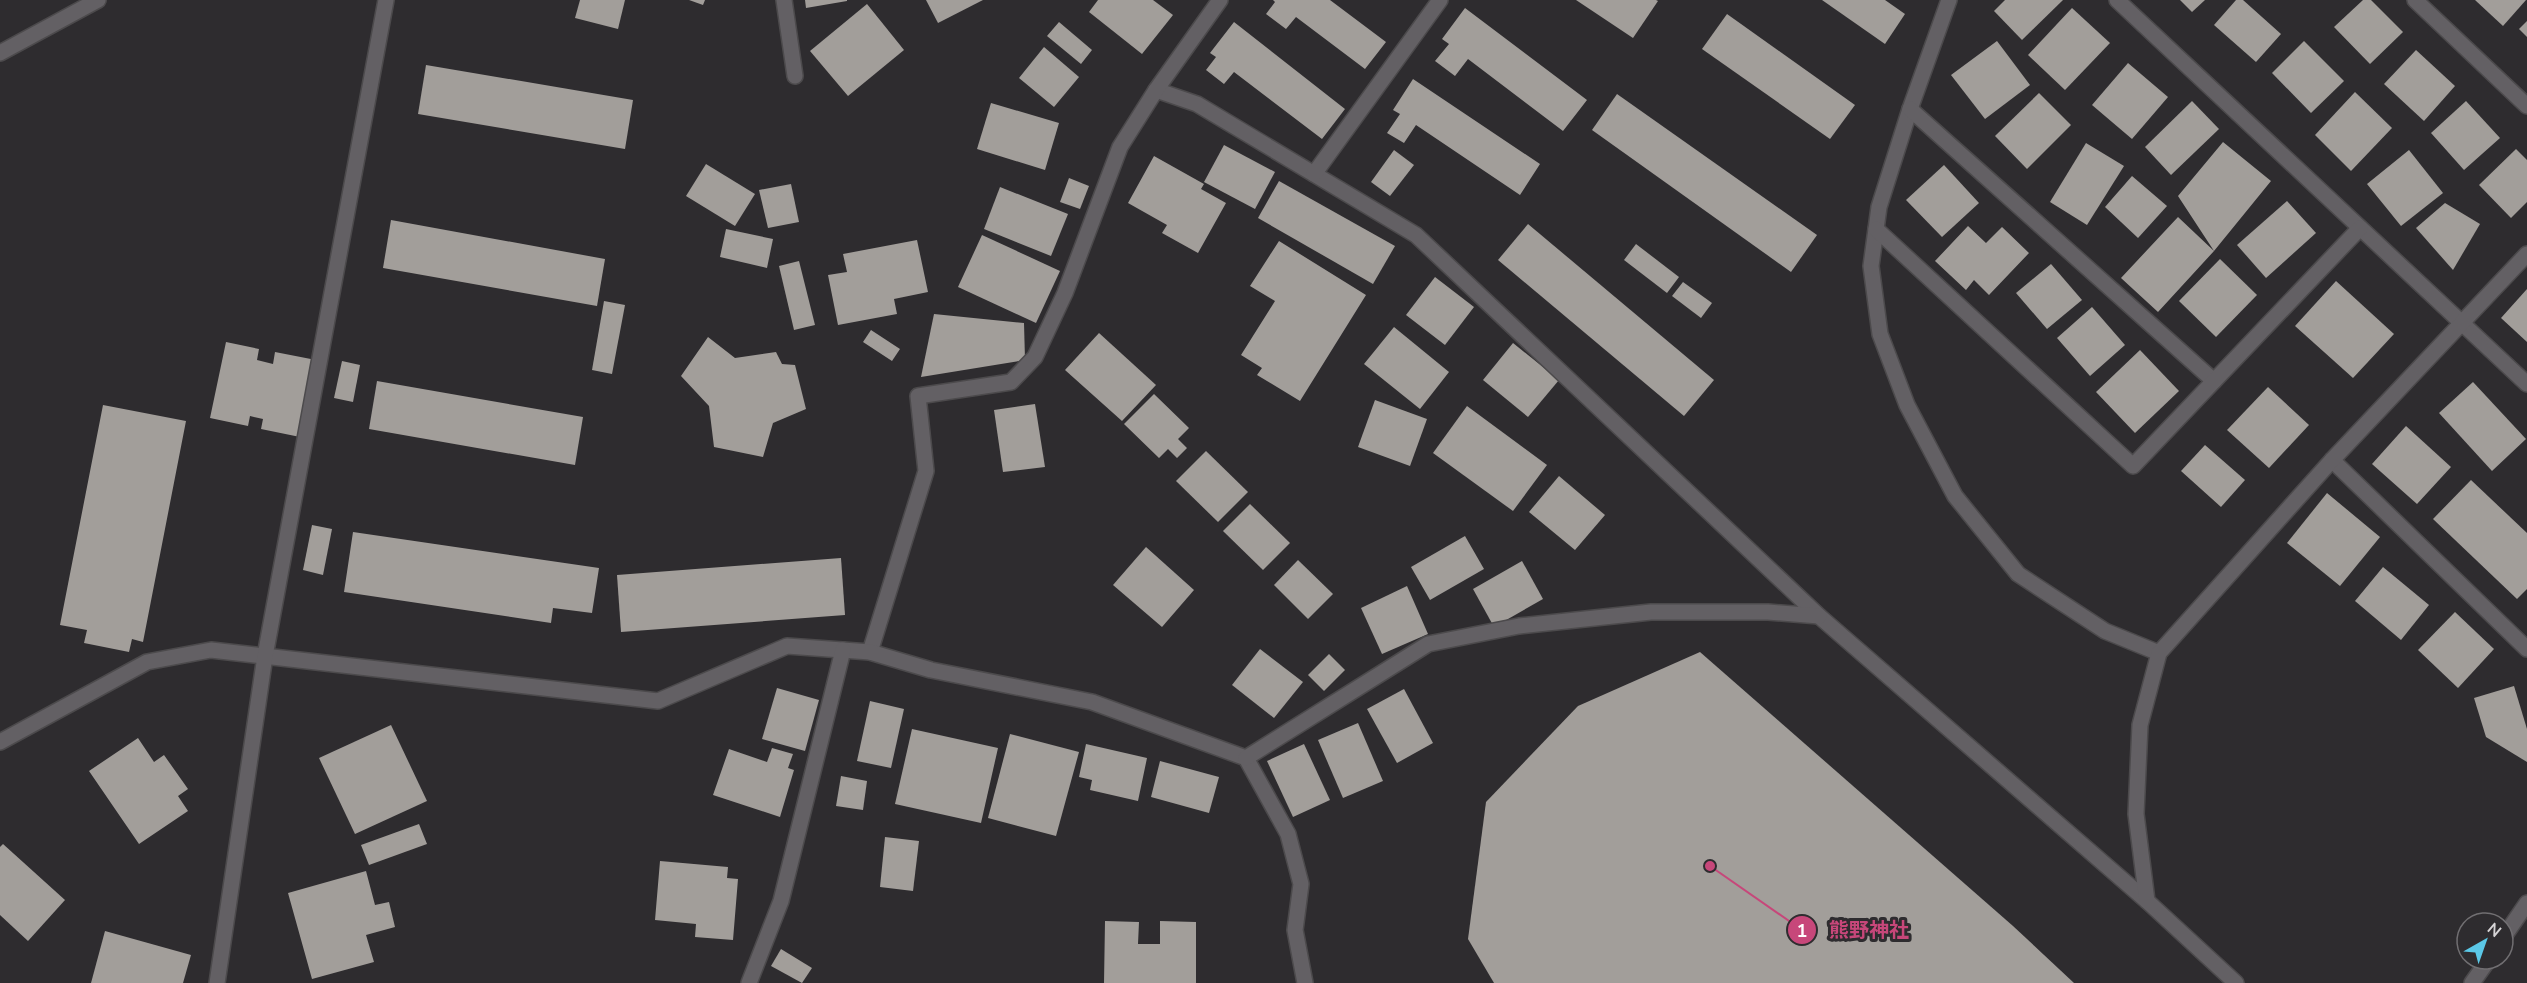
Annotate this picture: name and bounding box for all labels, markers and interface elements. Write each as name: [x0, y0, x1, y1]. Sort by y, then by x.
callout: 熊野神社: [1787, 911, 1921, 949]
north arrow: [2455, 911, 2515, 971]
text: 熊野神社: [1829, 917, 1909, 944]
text: N: [2482, 918, 2506, 943]
text: 1: [1797, 919, 1807, 943]

